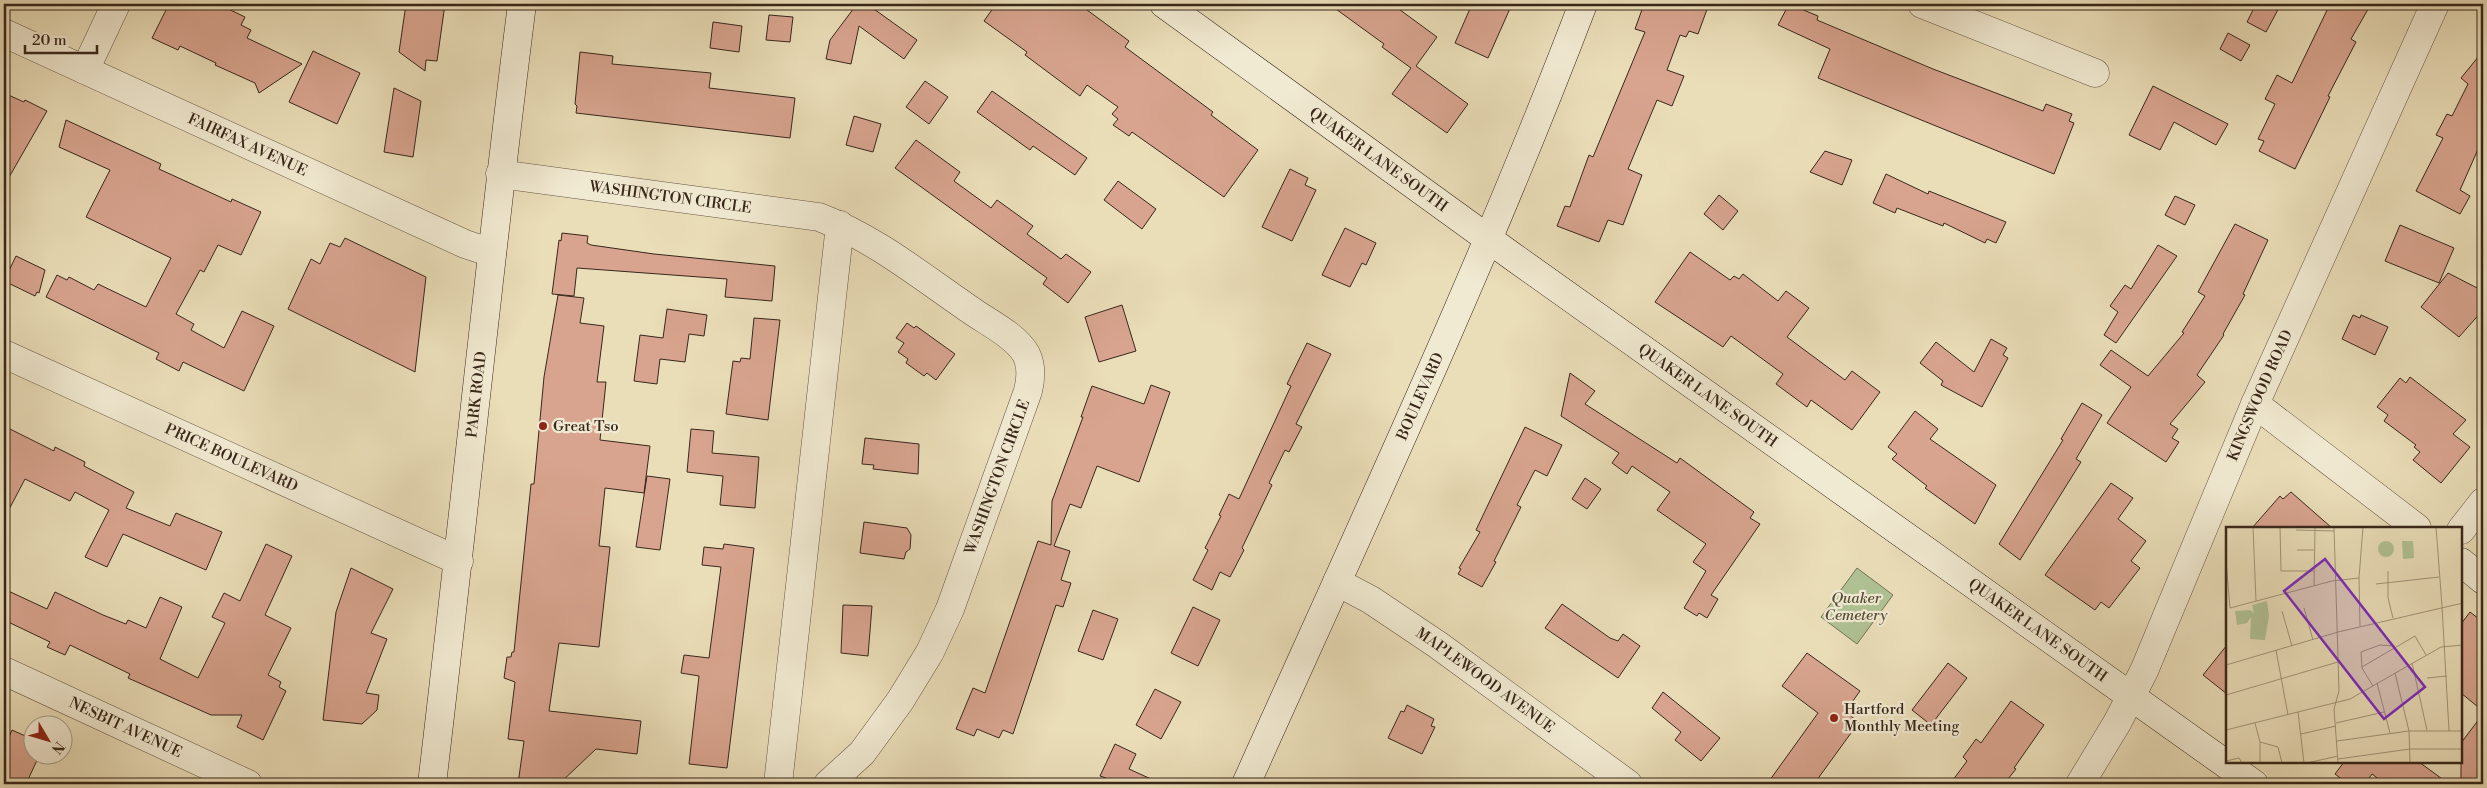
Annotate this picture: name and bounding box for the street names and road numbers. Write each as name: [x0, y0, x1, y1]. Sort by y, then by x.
street label: QUAKER LANE SOUTH: [1305, 103, 1451, 216]
street label: FAIRFAX AVENUE: [185, 109, 310, 181]
street label: WASHINGTON CIRCLE: [587, 177, 753, 218]
street label: KINGSWOOD ROAD: [2223, 327, 2297, 464]
street label: QUAKER LANE SOUTH: [1634, 340, 1781, 452]
street label: PARK ROAD: [462, 350, 491, 439]
street label: BOULEVARD: [1392, 350, 1448, 444]
street label: WASHINGTON CIRCLE: [960, 397, 1034, 558]
street label: PRICE BOULEVARD: [162, 419, 301, 496]
street label: QUAKER LANE SOUTH: [1964, 575, 2111, 687]
street label: MAPLEWOOD AVENUE: [1412, 624, 1558, 737]
street label: NESBIT AVENUE: [66, 693, 185, 762]

